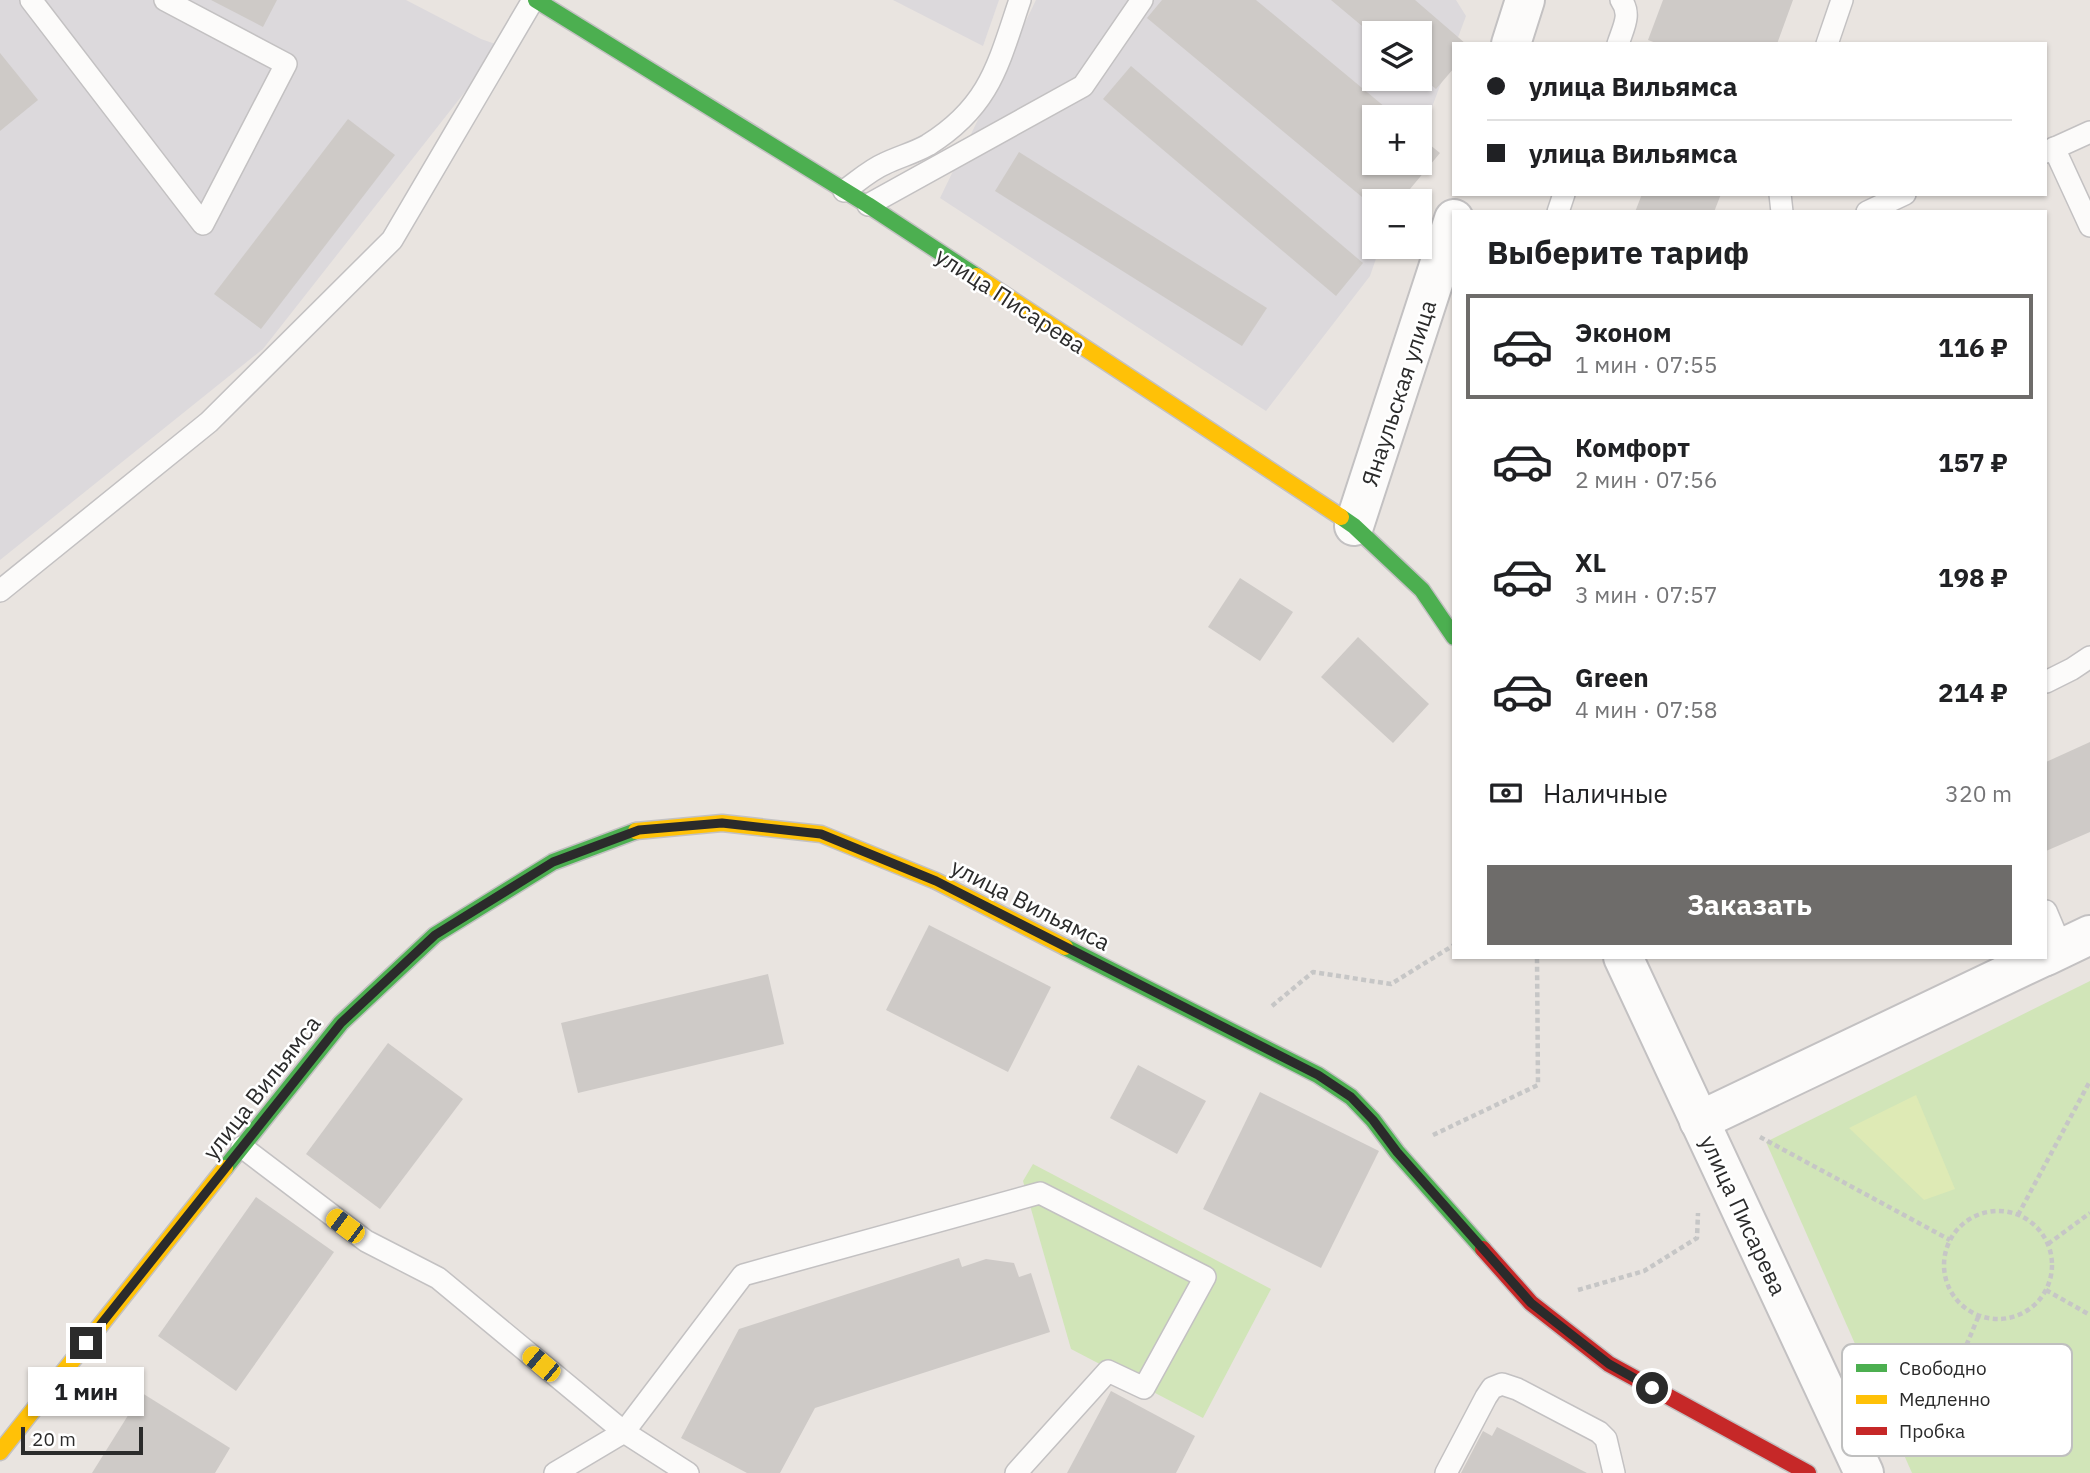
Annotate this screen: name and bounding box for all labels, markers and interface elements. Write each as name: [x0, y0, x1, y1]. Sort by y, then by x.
map controls: [1362, 21, 1432, 259]
button: layers: [1362, 21, 1432, 91]
text: улица Вильямса: [1529, 69, 1738, 103]
button: +: [1362, 105, 1432, 175]
text: улица Вильямса: [1529, 136, 1738, 170]
button: −: [1362, 189, 1432, 259]
text: Выберите тариф: [1487, 231, 1749, 273]
street label: улица Писарева: [930, 240, 1092, 360]
street label: Янаульская улица: [1354, 296, 1442, 490]
icon: car: [1491, 315, 1554, 378]
text: Эконом: [1575, 315, 1672, 349]
text: 116 ₽: [1938, 330, 2008, 364]
text: 1 мин · 07:55: [1575, 349, 1718, 379]
icon: car: [1491, 430, 1554, 493]
text: Комфорт: [1575, 430, 1690, 464]
text: 157 ₽: [1938, 445, 2008, 479]
text: 2 мин · 07:56: [1575, 464, 1718, 494]
icon: car: [1491, 545, 1554, 608]
text: XL: [1575, 545, 1606, 579]
text: 198 ₽: [1938, 560, 2008, 594]
text: 3 мин · 07:57: [1575, 579, 1718, 609]
icon: car: [1491, 660, 1554, 723]
text: Green: [1575, 660, 1649, 694]
text: 214 ₽: [1938, 675, 2008, 709]
text: 4 мин · 07:58: [1575, 694, 1718, 724]
icon: cash: [1487, 774, 1525, 812]
text: Наличные: [1543, 776, 1668, 810]
text: 320 m: [1945, 778, 2012, 808]
street label: улица Вильямса: [946, 851, 1116, 957]
button: Заказать: [1487, 865, 2012, 945]
street label: улица Вильямса: [195, 1009, 327, 1165]
street label: улица Писарева: [1694, 1130, 1794, 1300]
car: [322, 1205, 369, 1247]
route end: [70, 1327, 102, 1359]
car: [519, 1342, 564, 1386]
legend: [1842, 1344, 2072, 1456]
text: Свободно: [1899, 1356, 1987, 1380]
callout: 1 мин: [28, 1368, 144, 1416]
route start: [1636, 1372, 1668, 1404]
text: 1 мин: [54, 1376, 118, 1406]
text: Медленно: [1899, 1387, 1990, 1411]
text: Пробка: [1899, 1419, 1965, 1443]
scale bar: [21, 1424, 144, 1456]
text: 20 m: [32, 1427, 76, 1451]

